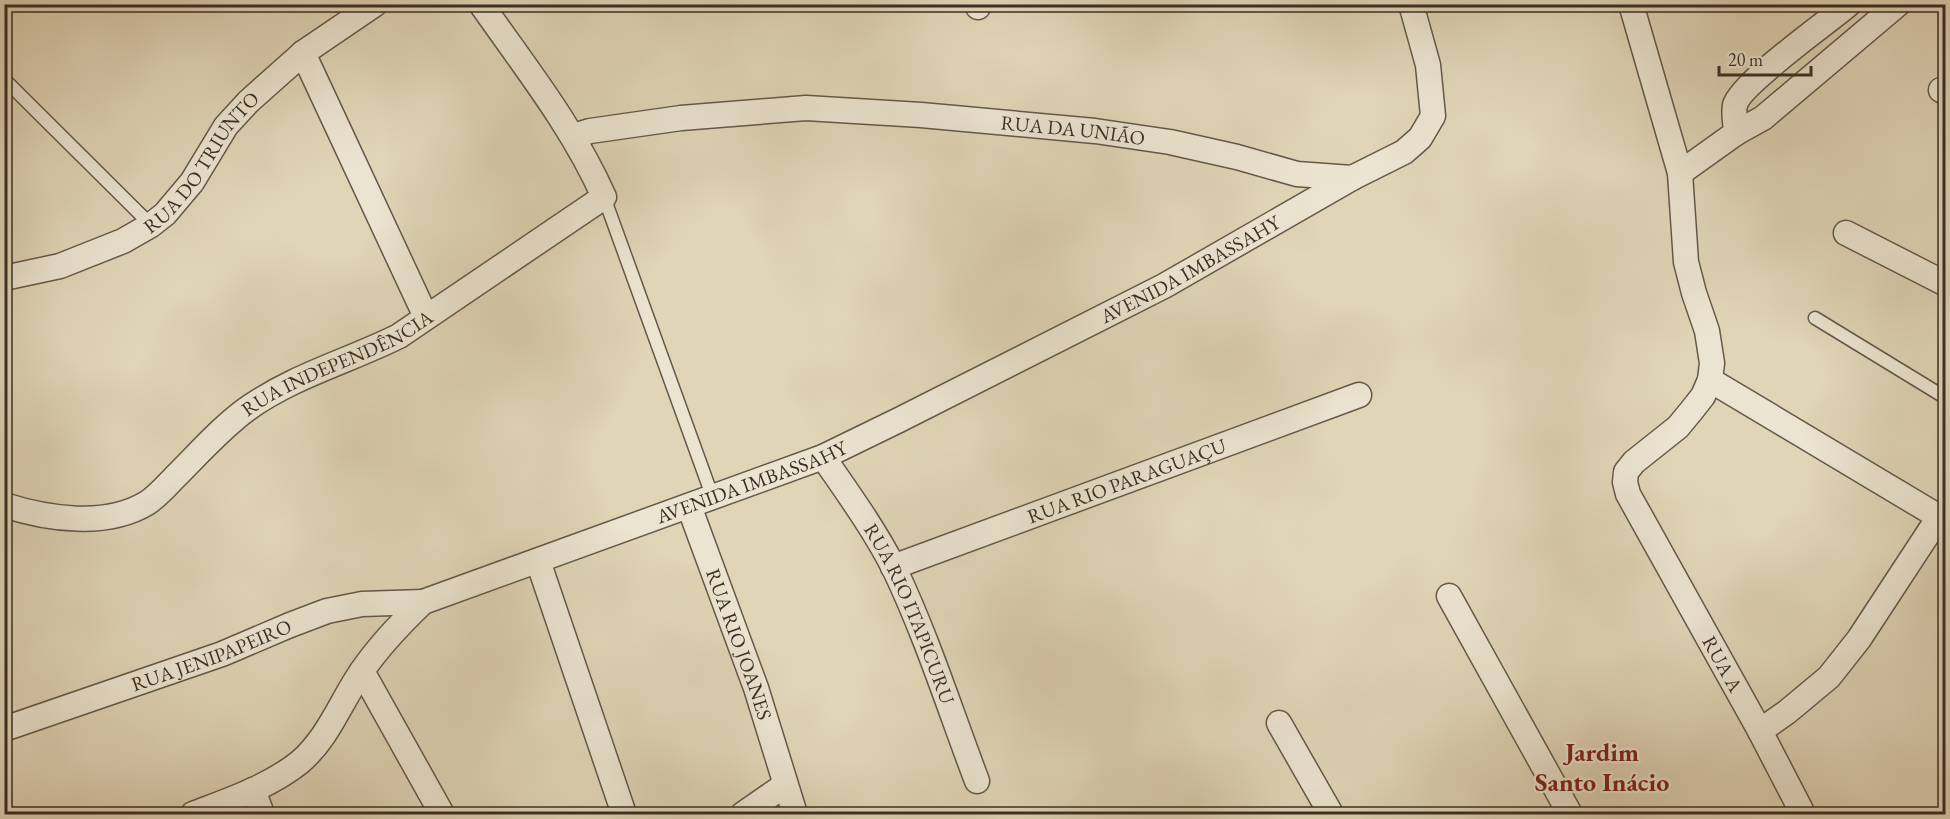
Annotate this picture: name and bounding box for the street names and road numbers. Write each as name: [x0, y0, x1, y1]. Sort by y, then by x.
street label: RUA DO TRIUNTO: [138, 85, 264, 239]
street label: RUA DA UNIÃO: [1000, 109, 1147, 151]
street label: AVENIDA IMBASSAHY: [1095, 209, 1286, 330]
street label: RUA INDEPENDÊNCIA: [236, 304, 438, 422]
street label: RUA RIO PARAGUAÇU: [1023, 432, 1230, 529]
street label: AVENIDA IMBASSAHY: [652, 434, 852, 530]
street label: RUA RIO ITAPICURU: [858, 518, 961, 708]
street label: RUA RIO JOANES: [700, 565, 778, 723]
street label: RUA JENIPAPEIRO: [128, 613, 295, 697]
street label: RUA A: [1696, 631, 1749, 697]

